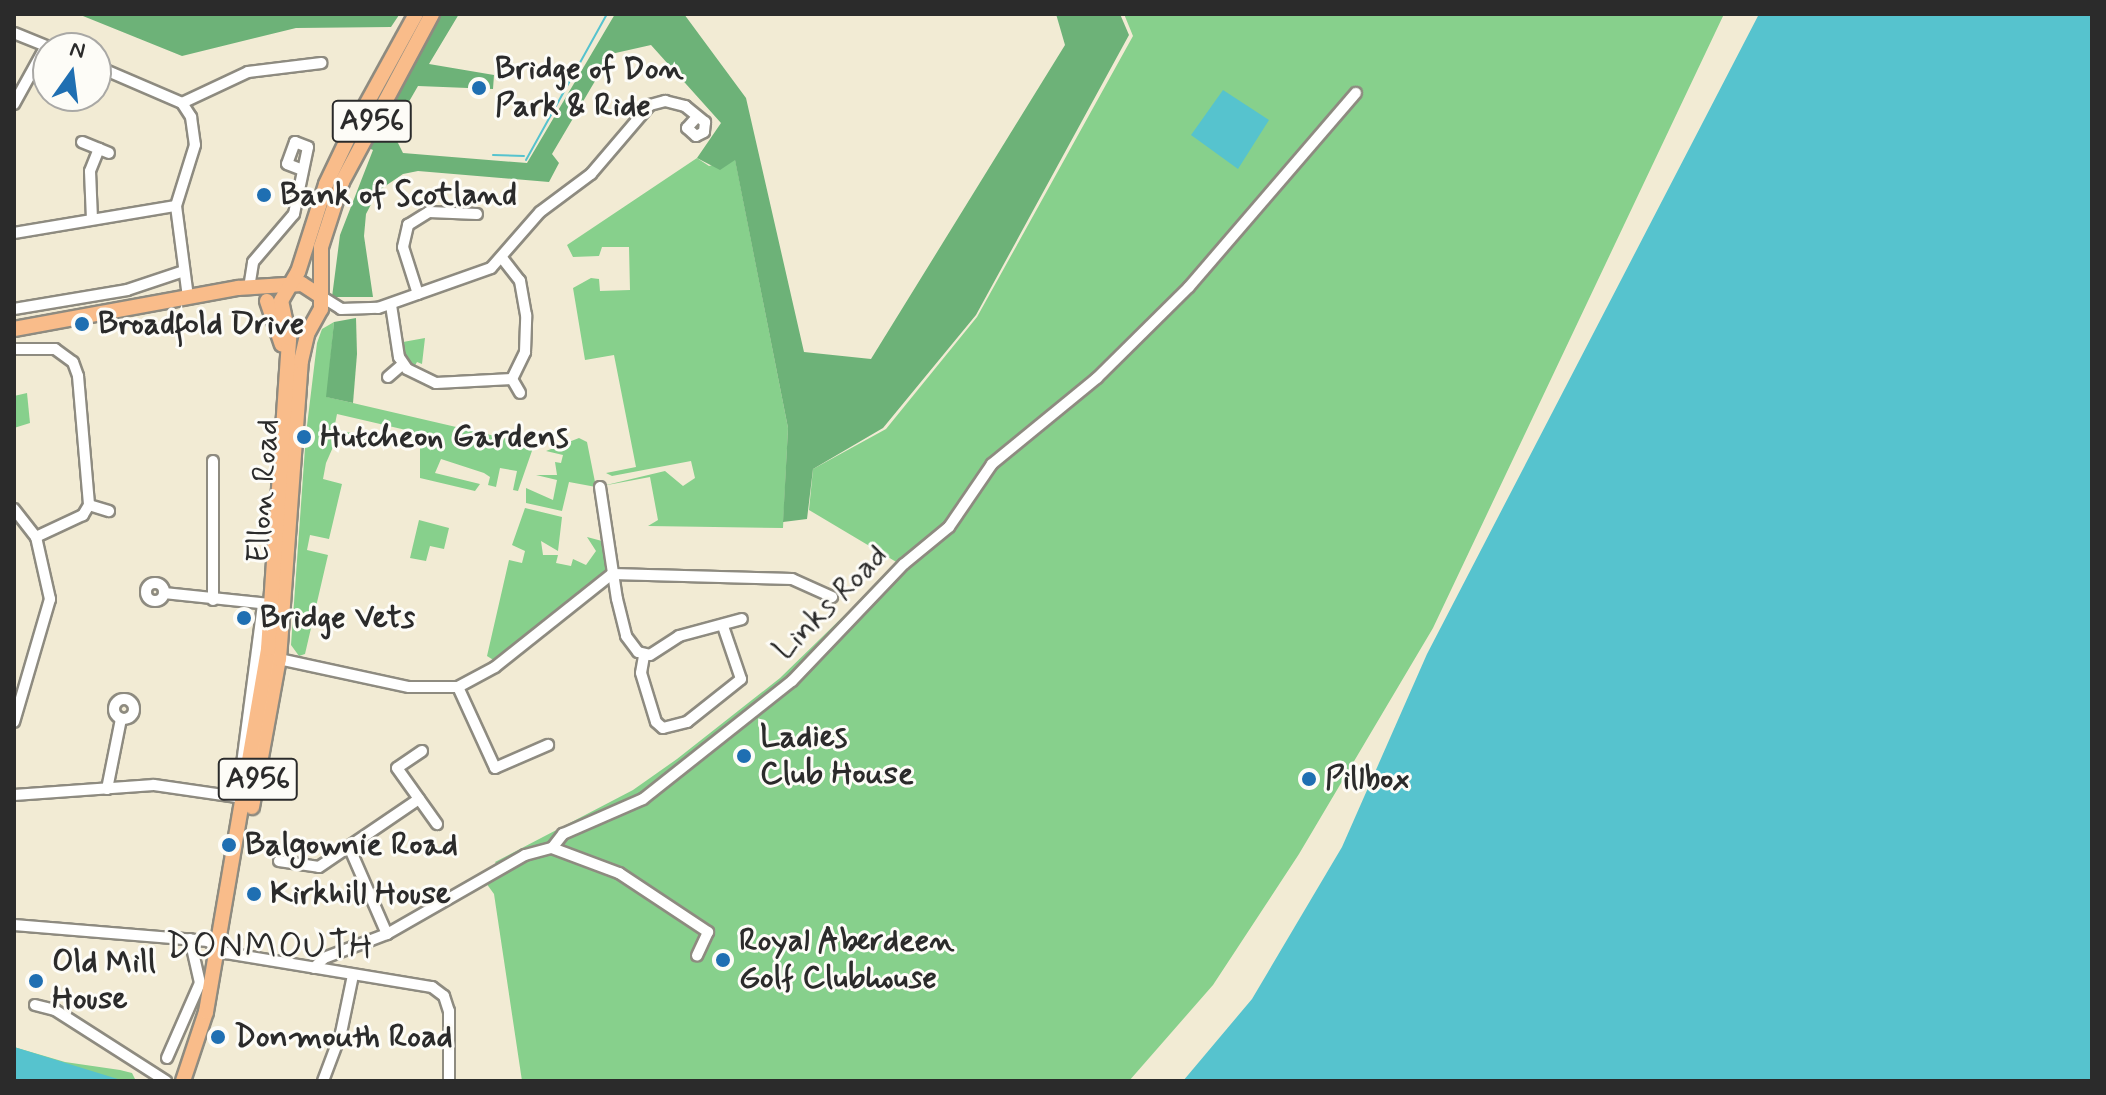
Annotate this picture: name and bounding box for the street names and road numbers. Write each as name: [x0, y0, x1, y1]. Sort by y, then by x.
road number: A956: [330, 95, 414, 147]
street label: Ellon Road: [240, 417, 288, 565]
street label: Links Road: [765, 537, 897, 669]
road number: A956: [216, 753, 300, 805]

